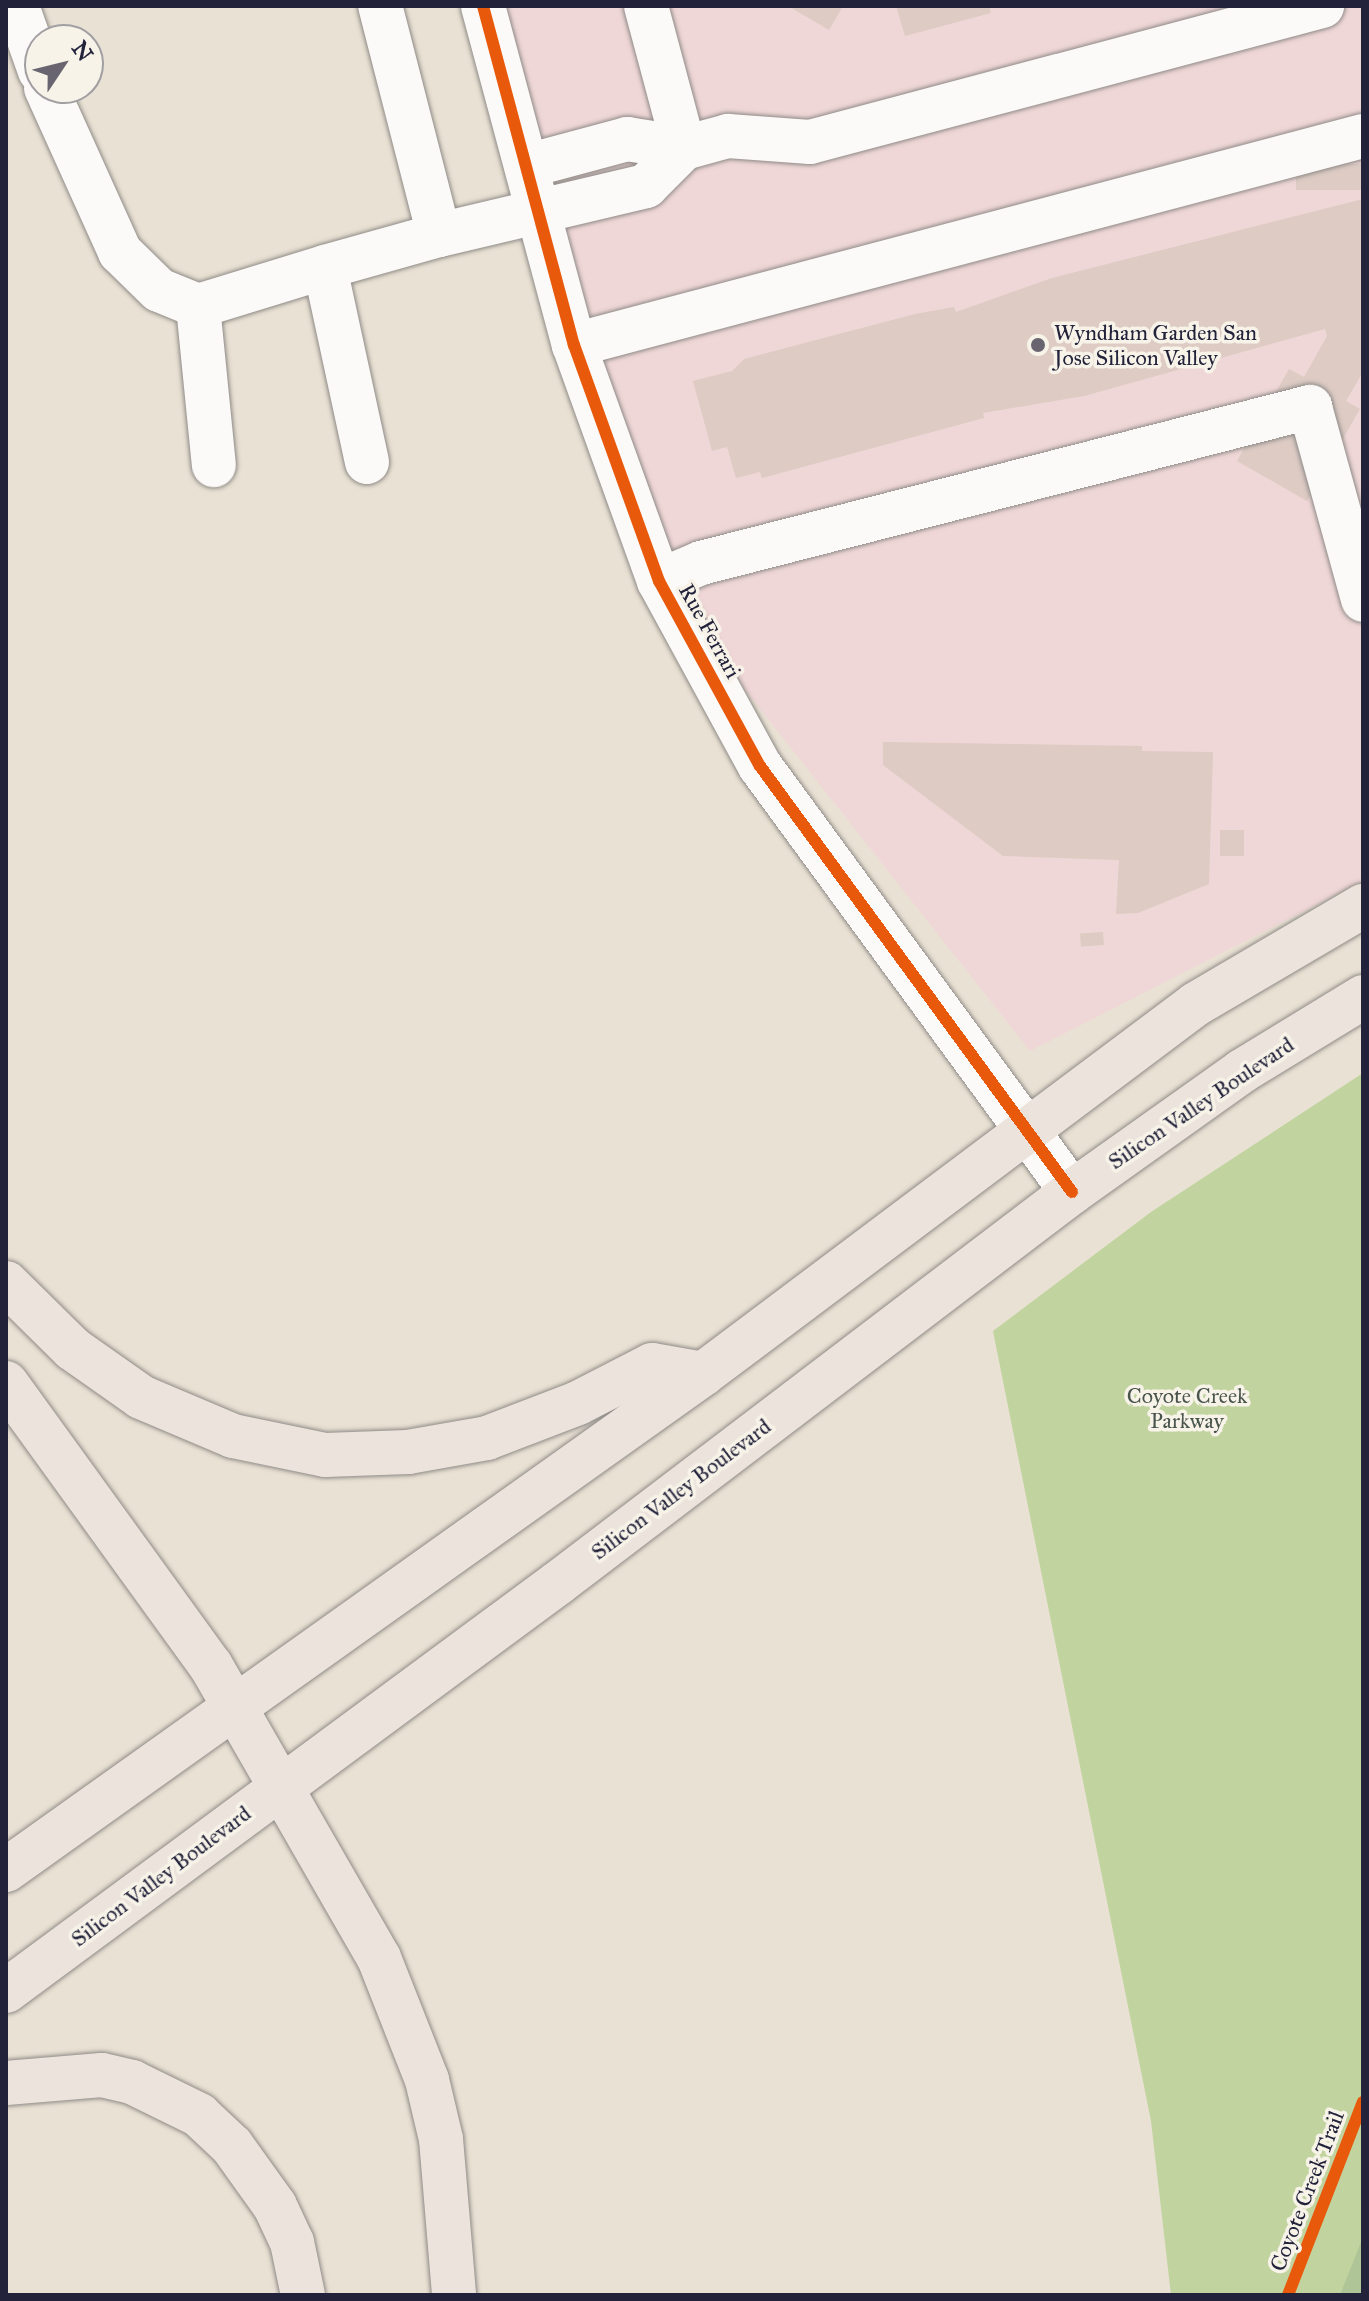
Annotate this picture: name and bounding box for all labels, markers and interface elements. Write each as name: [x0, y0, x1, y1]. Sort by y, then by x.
north arrow: [24, 24, 104, 104]
text: N: [66, 36, 99, 66]
place label: Wyndham Garden San Jose Silicon Valley: [1054, 319, 1257, 370]
marker: Wyndham Garden San Jose Silicon Valley: [1029, 336, 1047, 354]
street label: Rue Ferrari: [673, 579, 747, 683]
street label: Silicon Valley Boulevard: [1103, 1031, 1299, 1175]
park label: Coyote Creek Parkway: [1127, 1382, 1247, 1434]
street label: Silicon Valley Boulevard: [586, 1413, 776, 1565]
street label: Silicon Valley Boulevard: [66, 1800, 256, 1952]
street label: Coyote Creek Trail: [1264, 2107, 1350, 2275]

